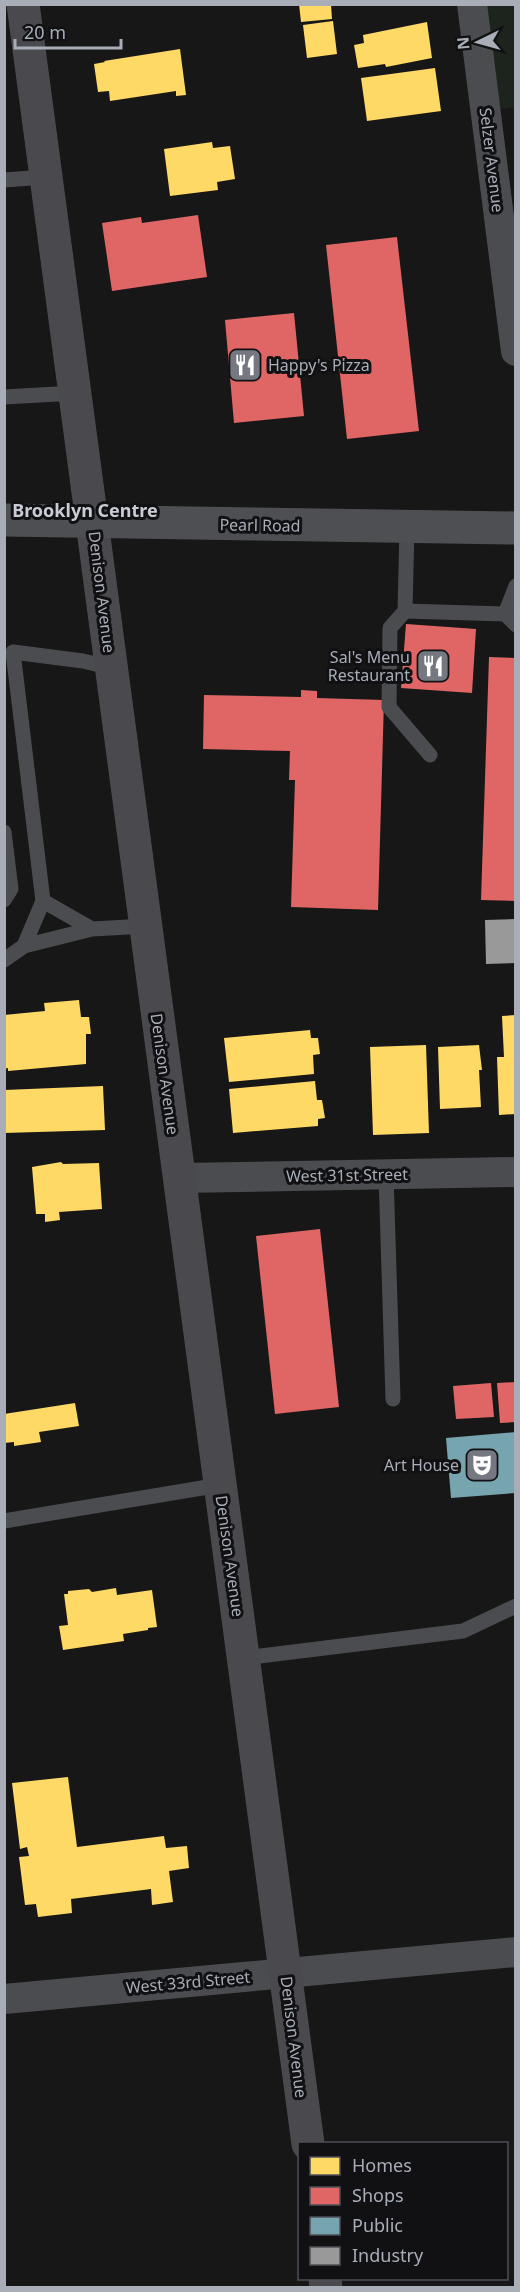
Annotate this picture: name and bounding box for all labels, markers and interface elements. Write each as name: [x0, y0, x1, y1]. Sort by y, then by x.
scale bar: [15, 12, 122, 50]
north arrow: [448, 12, 508, 72]
text: 20 m: [24, 20, 66, 44]
text: N: [452, 36, 475, 51]
street label: Selzer Avenue: [475, 106, 509, 214]
restaurant icon: Happy's Pizza: [227, 347, 263, 383]
place label: Happy's Pizza: [268, 354, 370, 376]
district label: Brooklyn Centre: [12, 498, 158, 522]
street label: Pearl Road: [219, 513, 301, 537]
street label: Denison Avenue: [84, 530, 120, 654]
place label: Sal's Menu Restaurant: [328, 646, 410, 686]
restaurant icon: Sal's Menu Restaurant: [415, 648, 451, 684]
street label: Denison Avenue: [146, 1012, 184, 1136]
street label: West 31st Street: [286, 1163, 408, 1187]
theatre icon: Art House: [464, 1447, 500, 1483]
place label: Art House: [384, 1454, 459, 1476]
street label: Denison Avenue: [211, 1494, 249, 1618]
street label: West 33rd Street: [125, 1966, 251, 1998]
street label: Denison Avenue: [276, 1975, 312, 2099]
legend: [298, 2142, 508, 2280]
text: Homes: [352, 2153, 412, 2177]
text: Shops: [352, 2183, 404, 2207]
text: Public: [352, 2213, 403, 2237]
text: Industry: [352, 2243, 424, 2267]

